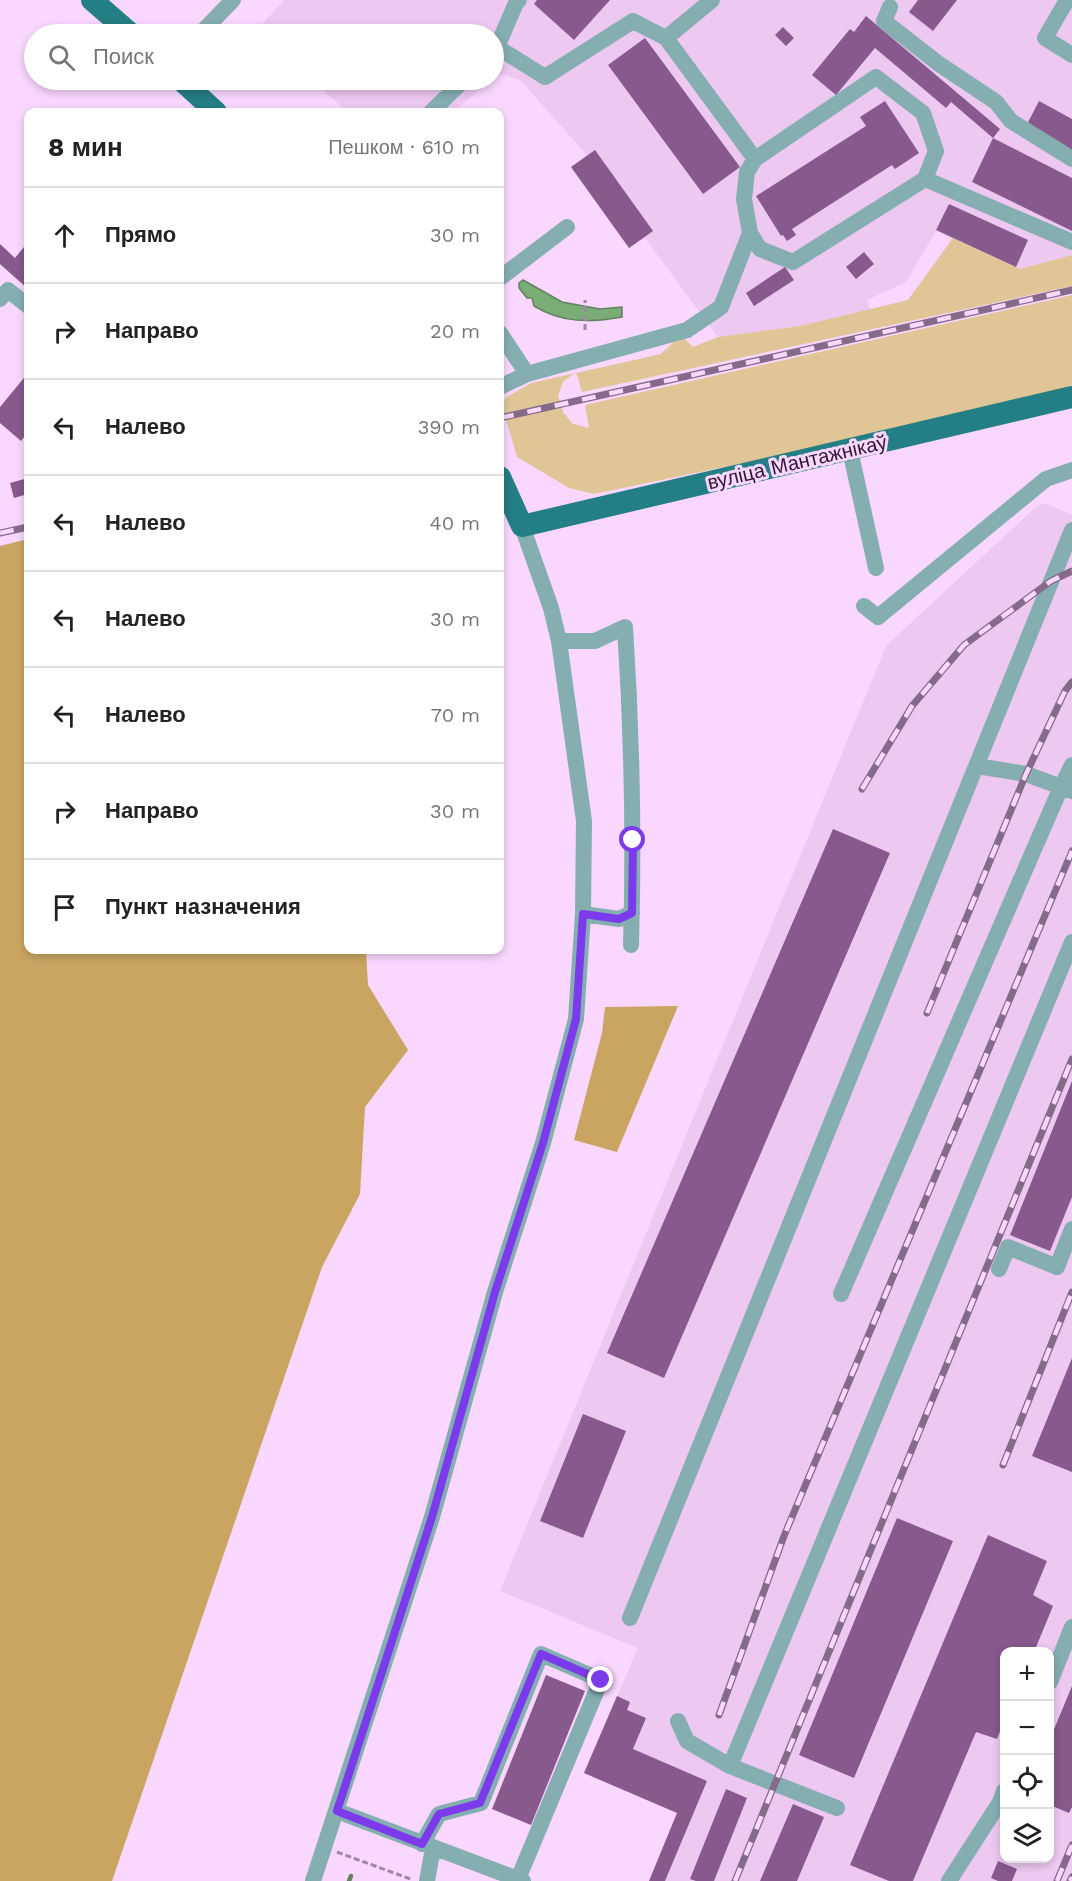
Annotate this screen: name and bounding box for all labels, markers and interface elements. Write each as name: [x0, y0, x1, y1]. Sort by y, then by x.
search box: [24, 24, 504, 90]
icon: search: [45, 41, 78, 74]
text: Поиск: [93, 44, 154, 69]
text: 8 мин: [48, 132, 123, 162]
text: Пешком · 610 m: [328, 135, 480, 159]
icon: ahead: [48, 219, 81, 252]
text: Прямо: [105, 222, 176, 247]
text: 30 m: [430, 223, 480, 247]
icon: right: [48, 315, 81, 348]
text: Направо: [105, 318, 199, 343]
text: 20 m: [430, 319, 480, 343]
icon: left: [48, 411, 81, 444]
text: Налево: [105, 414, 186, 439]
text: 390 m: [418, 415, 480, 439]
street label: вуліца Мантажнікаў: [705, 430, 889, 494]
icon: left: [48, 507, 81, 540]
text: Налево: [105, 510, 186, 535]
text: 40 m: [429, 511, 480, 535]
icon: left: [48, 603, 81, 636]
text: Налево: [105, 606, 186, 631]
text: 30 m: [430, 607, 480, 631]
icon: left: [48, 699, 81, 732]
text: Налево: [105, 702, 186, 727]
text: 70 m: [431, 703, 480, 727]
icon: right: [48, 795, 81, 828]
text: Направо: [105, 798, 199, 823]
text: 30 m: [430, 799, 480, 823]
route start: [619, 826, 645, 852]
icon: arrive: [48, 891, 81, 924]
text: Пункт назначения: [105, 894, 301, 919]
map controls: [1000, 1647, 1054, 1863]
button: +: [1000, 1647, 1054, 1701]
route end: [587, 1666, 613, 1692]
button: −: [1000, 1701, 1054, 1755]
button: locate: [1000, 1755, 1054, 1809]
button: layers: [1000, 1809, 1054, 1863]

